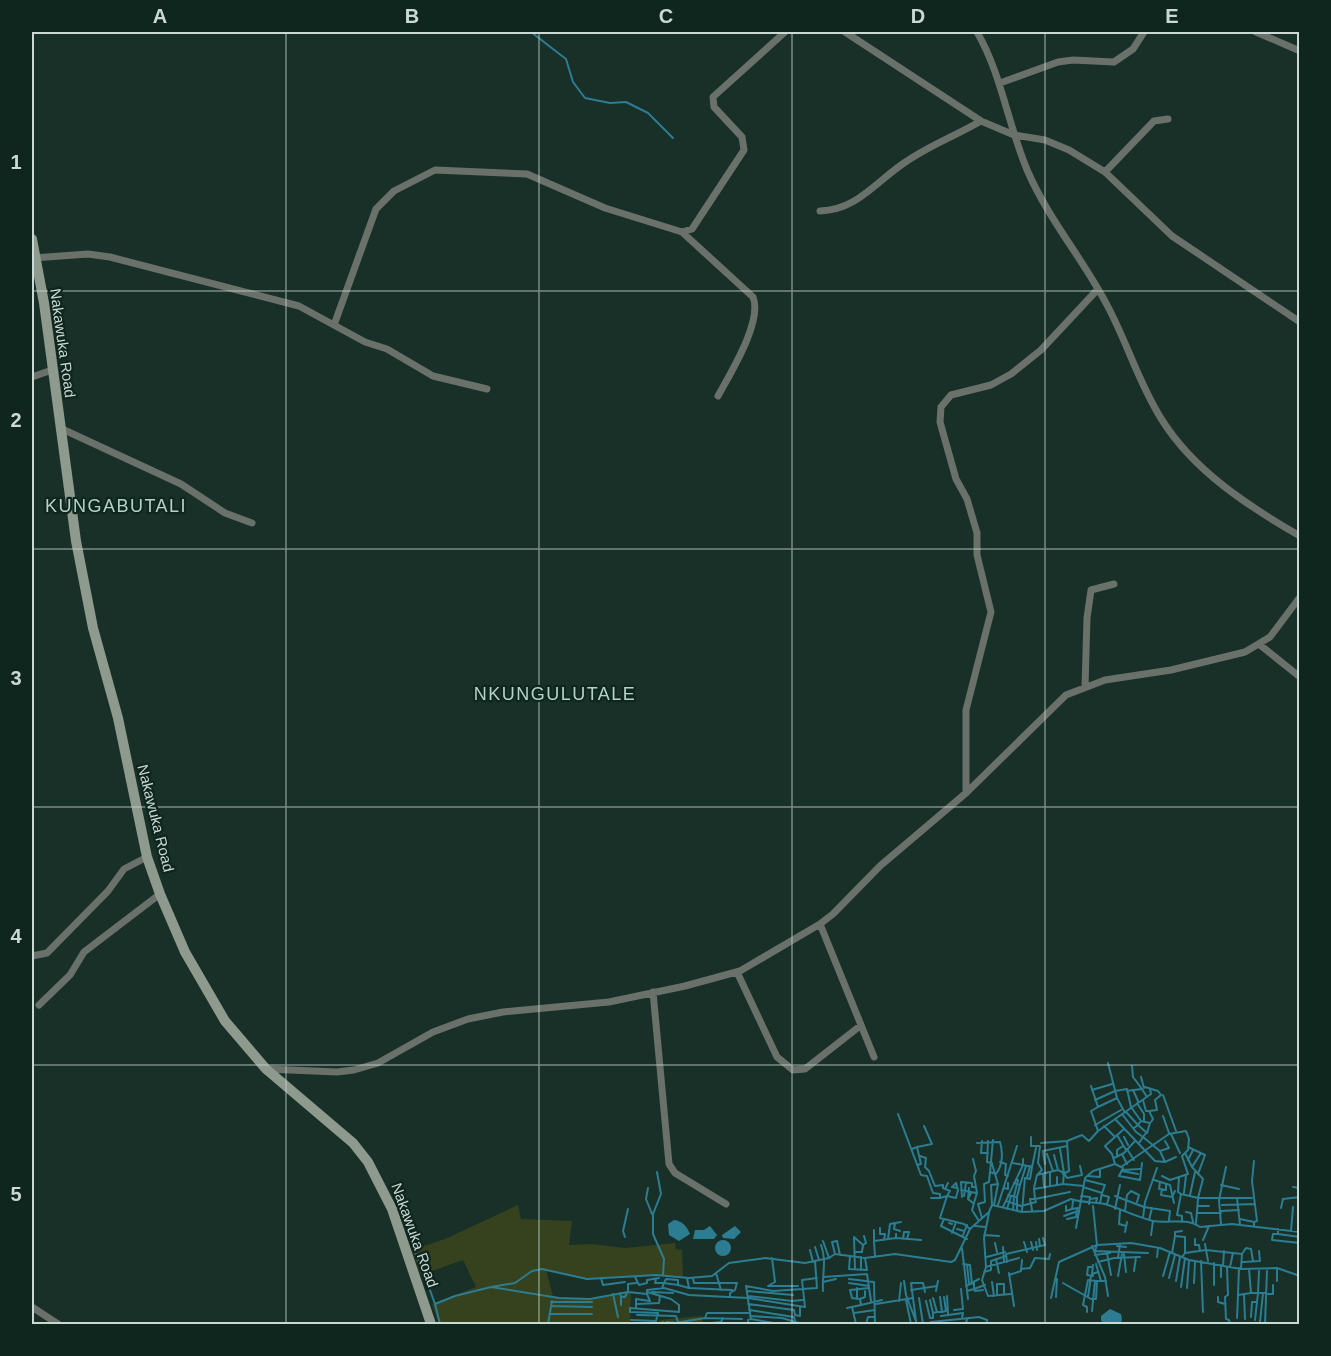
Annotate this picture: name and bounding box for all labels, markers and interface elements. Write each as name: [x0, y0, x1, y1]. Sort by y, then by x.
text: A: [153, 5, 167, 27]
text: B: [405, 5, 419, 27]
text: C: [659, 5, 673, 27]
text: D: [911, 5, 925, 27]
text: E: [1165, 5, 1179, 27]
text: 1: [10, 151, 22, 173]
street label: Nakawuka Road: [47, 287, 79, 399]
text: 2: [10, 409, 22, 431]
district label: KUNGABUTALI: [45, 496, 187, 516]
text: 3: [10, 667, 22, 689]
district label: NKUNGULUTALE: [474, 684, 636, 704]
street label: Nakawuka Road: [134, 763, 178, 873]
text: 4: [10, 925, 22, 947]
street label: Nakawuka Road: [388, 1180, 442, 1290]
text: 5: [10, 1183, 22, 1205]

